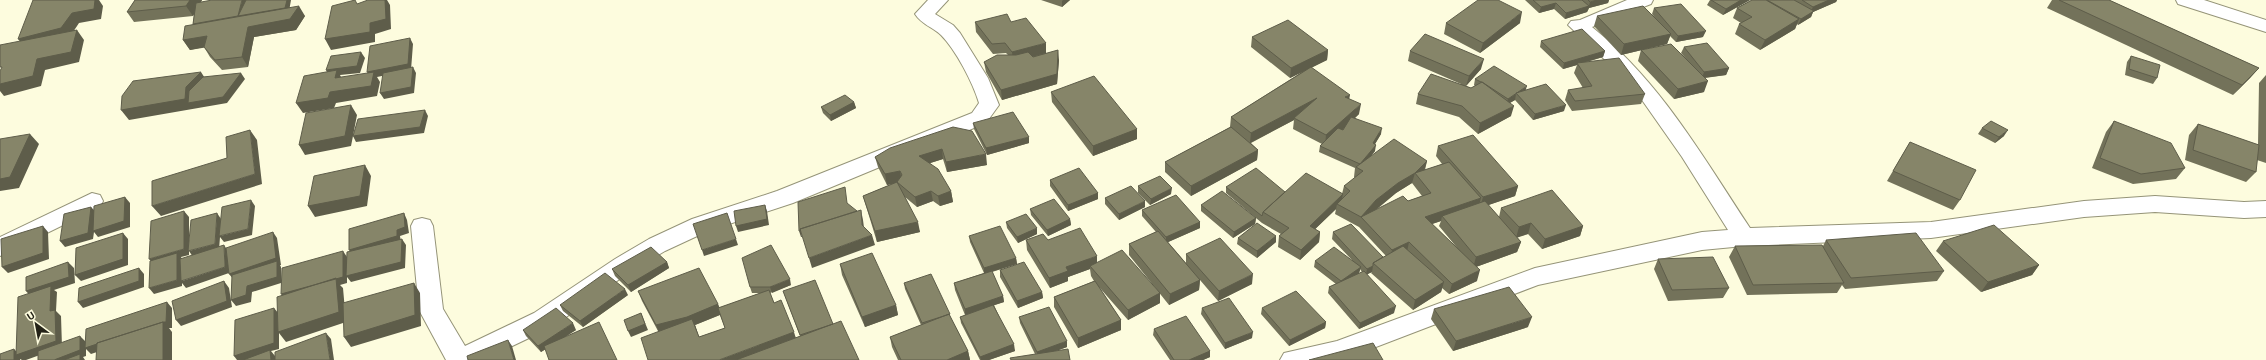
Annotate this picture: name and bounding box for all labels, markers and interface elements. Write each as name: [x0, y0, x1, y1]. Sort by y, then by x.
north arrow: [16, 304, 56, 344]
text: U: [25, 309, 37, 322]

